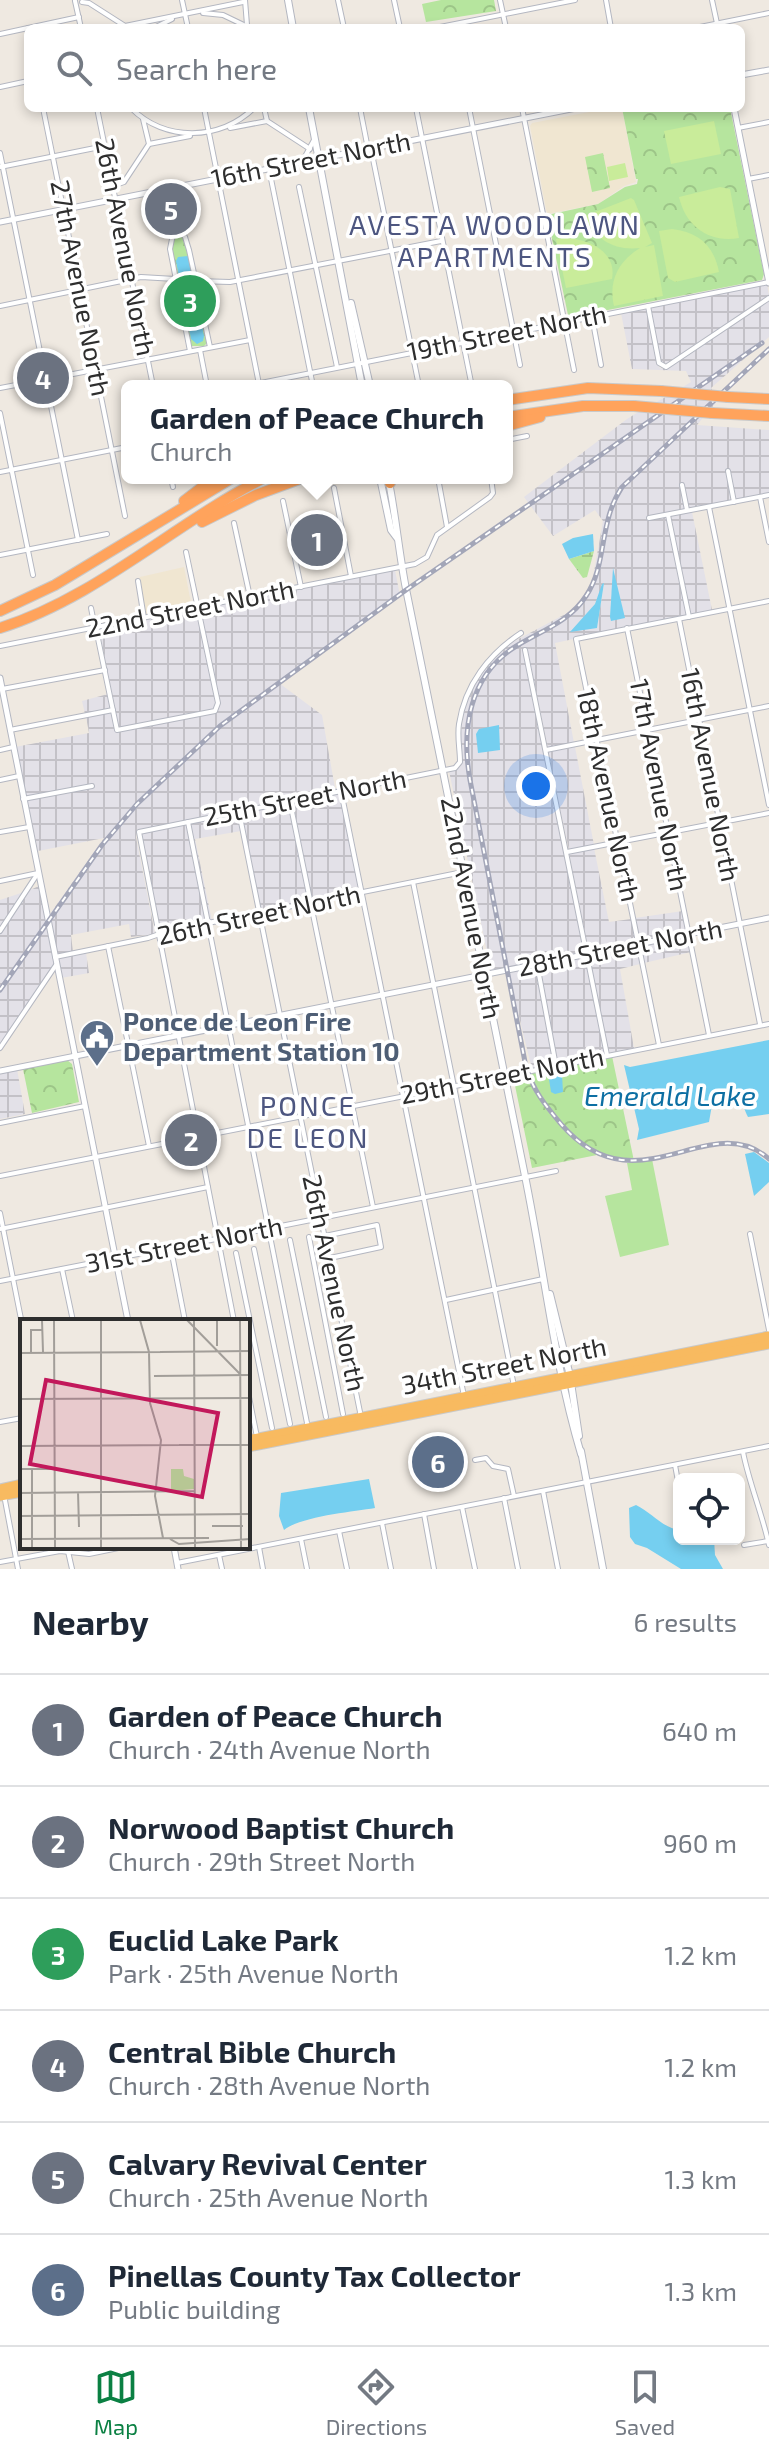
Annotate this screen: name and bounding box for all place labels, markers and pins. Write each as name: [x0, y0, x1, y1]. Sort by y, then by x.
pin: 5: [145, 179, 197, 239]
pin: 3: [164, 271, 216, 331]
pin: 4: [17, 348, 69, 408]
pin: 1: [291, 510, 343, 570]
place label: Ponce de Leon Fire Department Station 10: [123, 1005, 400, 1066]
public building icon: Ponce de Leon Fire Department Station 10: [78, 1018, 116, 1068]
pin: 2: [165, 1110, 217, 1170]
pin: 6: [412, 1432, 464, 1492]

